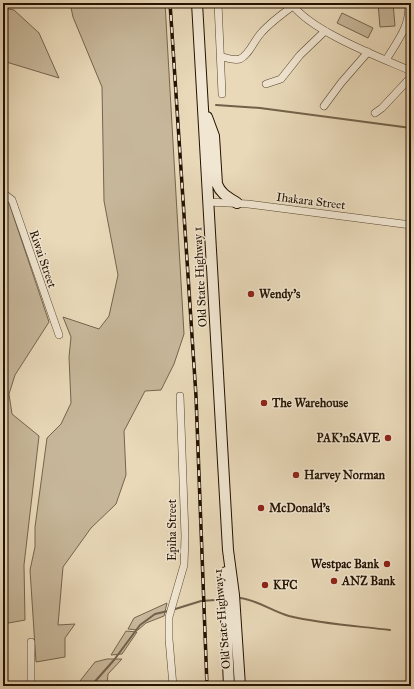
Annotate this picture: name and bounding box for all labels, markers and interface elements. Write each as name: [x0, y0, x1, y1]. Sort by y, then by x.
street label: Ihakara Street: [276, 190, 347, 212]
street label: Old State Highway 1: [190, 226, 211, 328]
street label: Riwai Street: [27, 228, 60, 290]
place label: Wendy's: [259, 287, 301, 302]
marker: Wendy's: [246, 289, 256, 299]
place label: The Warehouse: [271, 396, 348, 410]
marker: The Warehouse: [259, 398, 269, 408]
place label: PAK'nSAVE: [316, 431, 380, 445]
marker: PAK'nSAVE: [383, 433, 393, 443]
place label: Harvey Norman: [304, 468, 386, 483]
marker: Harvey Norman: [291, 470, 301, 480]
street label: Epiha Street: [165, 498, 179, 561]
place label: McDonald's: [269, 501, 331, 515]
marker: McDonald's: [256, 503, 266, 513]
place label: Westpac Bank: [311, 557, 379, 572]
marker: Westpac Bank: [382, 559, 392, 569]
street label: Old State Highway 1: [211, 568, 234, 670]
place label: ANZ Bank: [341, 574, 396, 588]
marker: ANZ Bank: [329, 576, 339, 586]
place label: KFC: [273, 578, 298, 592]
marker: KFC: [260, 580, 270, 590]

